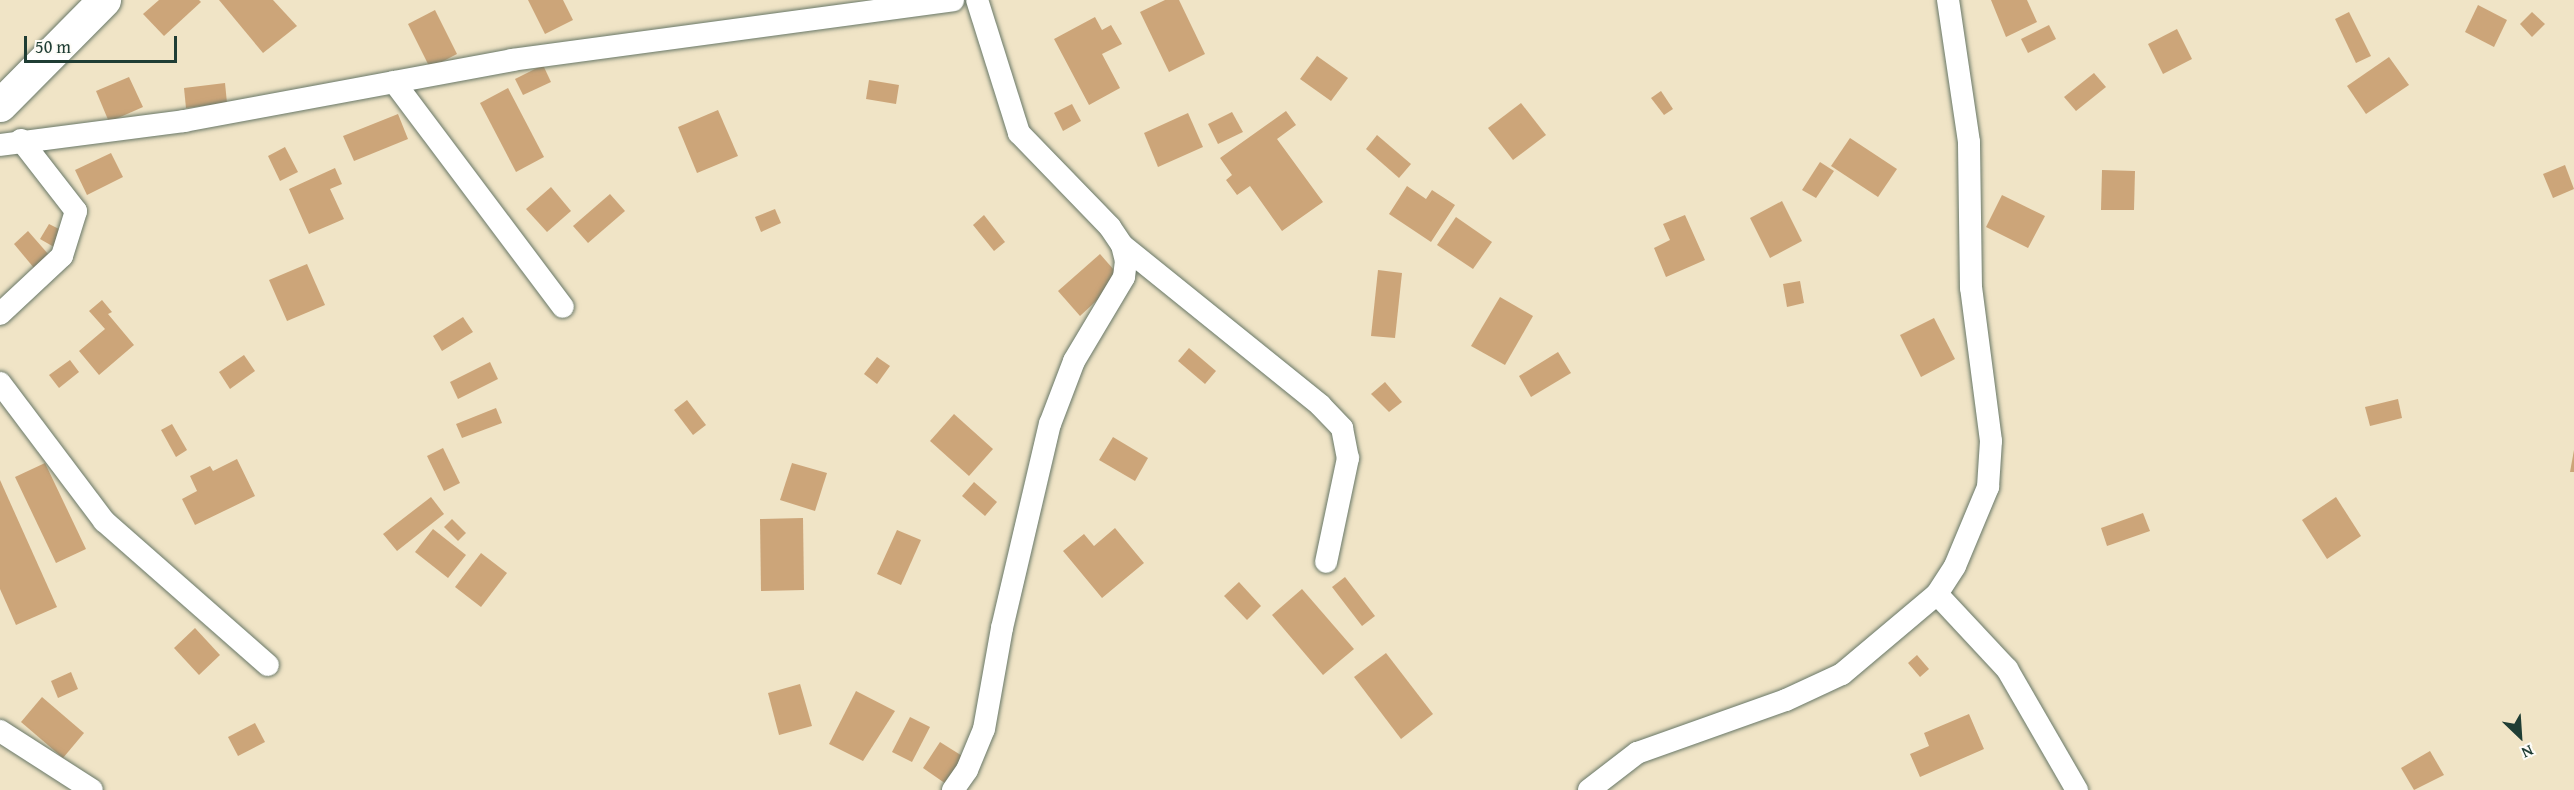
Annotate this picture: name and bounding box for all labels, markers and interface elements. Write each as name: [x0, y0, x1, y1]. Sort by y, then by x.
scale bar: [27, 24, 180, 62]
text: 50 m: [35, 33, 71, 60]
north arrow: [2490, 706, 2550, 766]
text: N: [2518, 739, 2538, 765]

